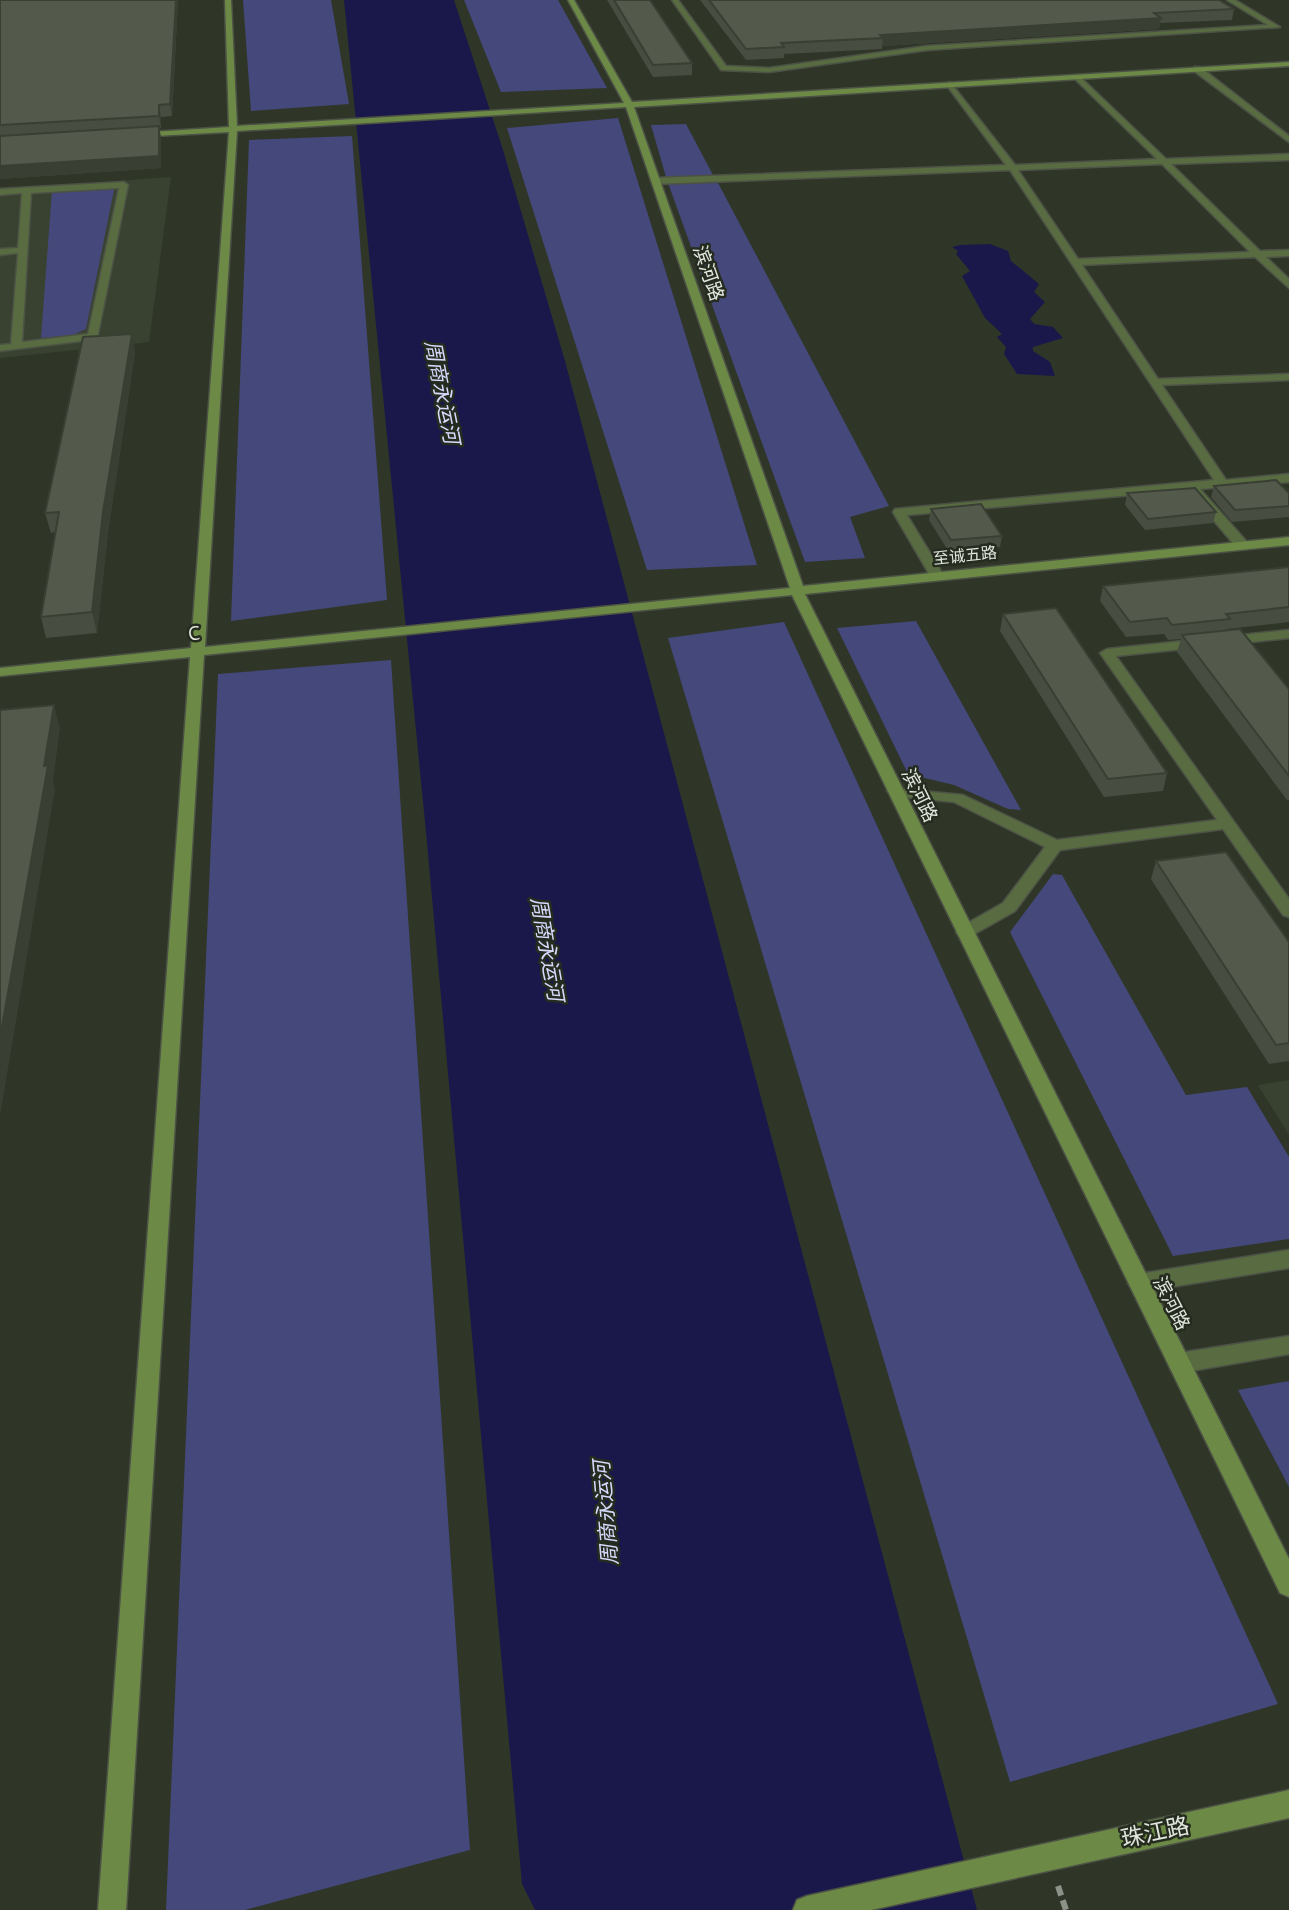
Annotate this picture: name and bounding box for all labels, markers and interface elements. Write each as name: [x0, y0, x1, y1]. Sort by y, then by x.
street label: 滨河路: [687, 242, 731, 304]
water label: 周商永运河: [419, 338, 468, 450]
street label: 至诚五路: [932, 541, 998, 569]
street label: C: [187, 619, 201, 647]
street label: 滨河路: [896, 764, 944, 826]
water label: 周商永运河: [525, 895, 572, 1007]
street label: 滨河路: [1147, 1272, 1197, 1334]
water label: 周商永运河: [586, 1456, 624, 1567]
street label: 珠江路: [1118, 1808, 1192, 1854]

